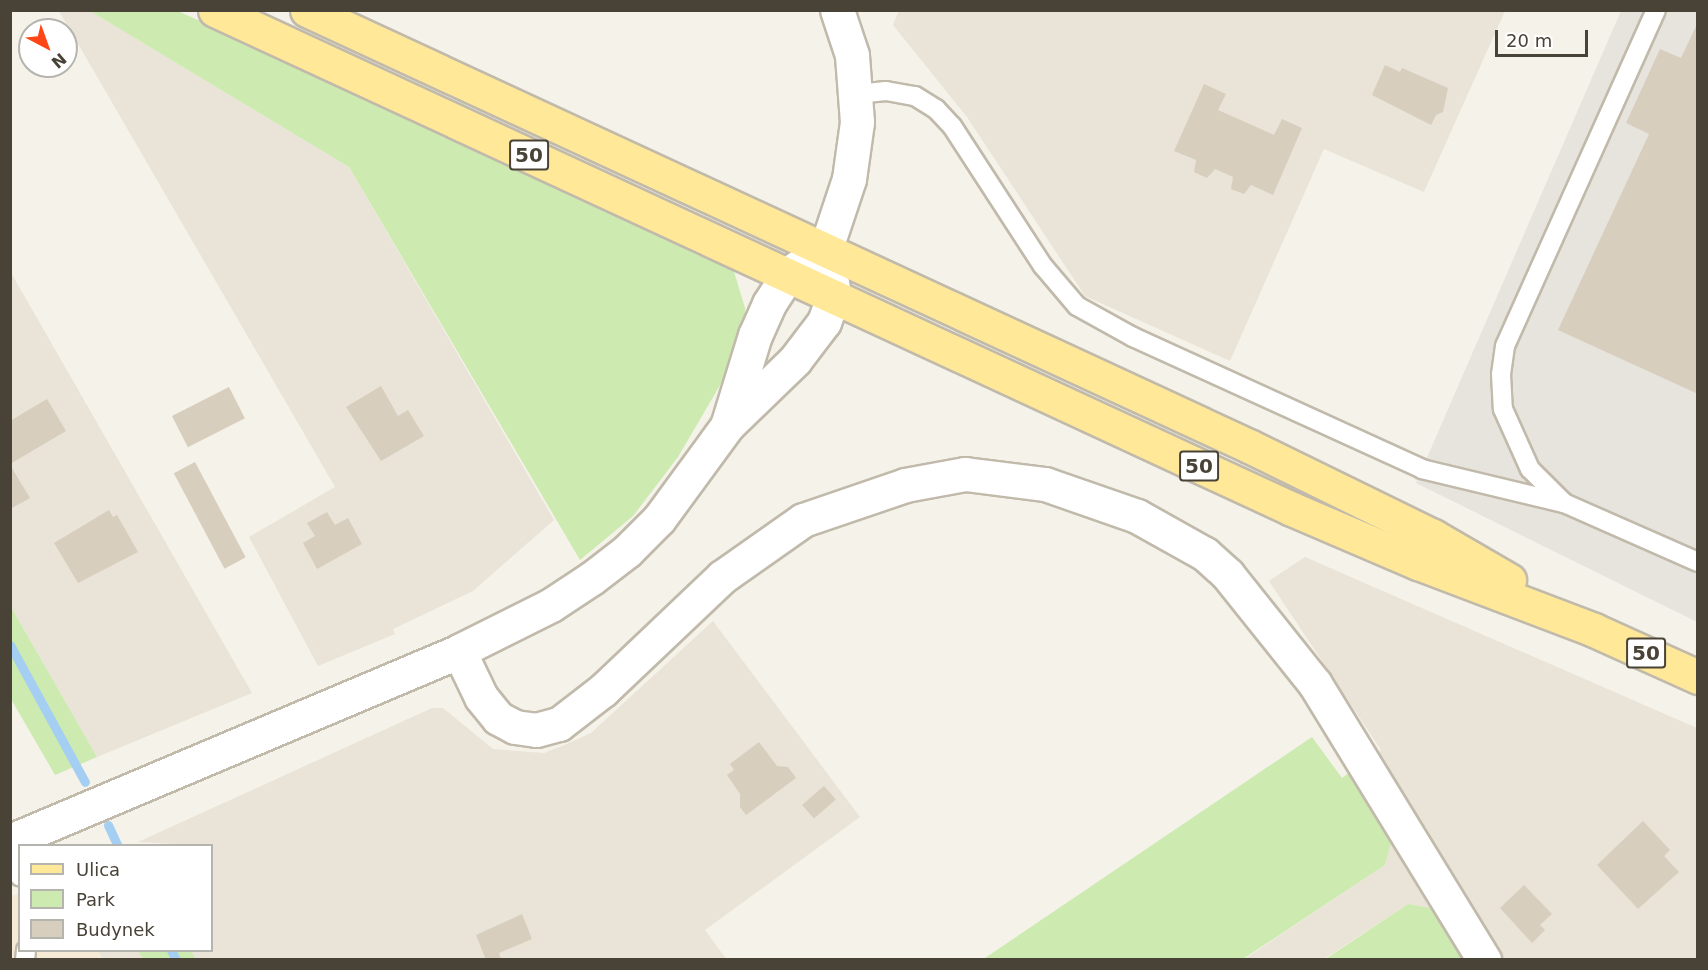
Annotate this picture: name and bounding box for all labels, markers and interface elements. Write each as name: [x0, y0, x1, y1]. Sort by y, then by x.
north arrow: [18, 18, 78, 78]
scale bar: [1498, 18, 1591, 56]
text: 20 m: [1506, 30, 1552, 51]
text: N: [48, 49, 70, 72]
road number: 50: [508, 138, 550, 172]
road number: 50: [1178, 449, 1220, 483]
road number: 50: [1625, 636, 1667, 670]
legend: [18, 844, 213, 952]
text: Ulica: [76, 859, 120, 880]
text: Park: [76, 889, 115, 910]
text: Budynek: [76, 919, 155, 940]

